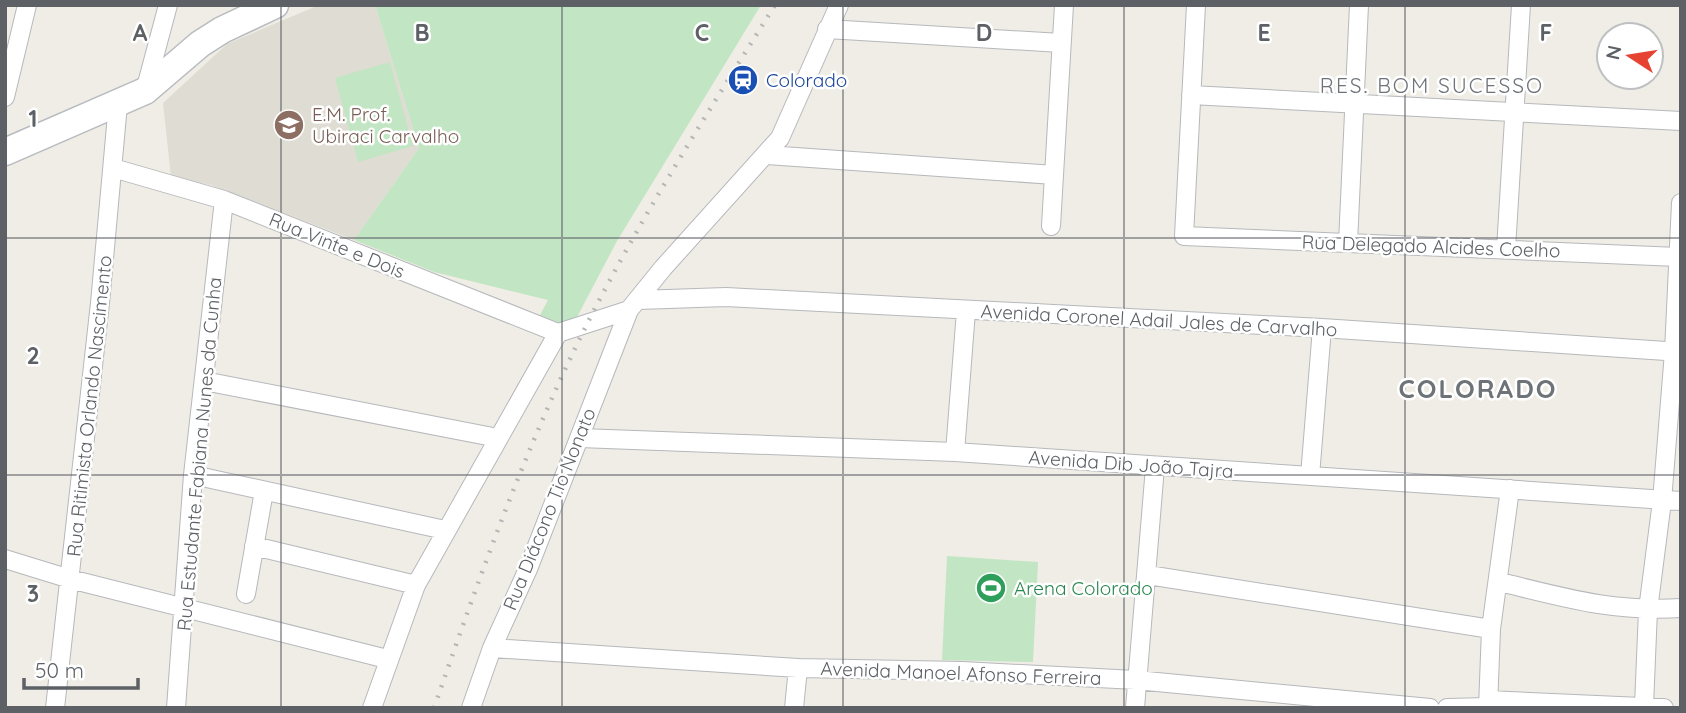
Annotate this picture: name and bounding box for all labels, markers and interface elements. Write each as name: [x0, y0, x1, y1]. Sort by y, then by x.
text: A: [133, 18, 148, 47]
text: B: [414, 18, 430, 47]
text: C: [695, 18, 709, 47]
text: D: [976, 18, 992, 47]
text: E: [1257, 18, 1271, 47]
text: F: [1540, 18, 1552, 47]
north arrow: [1595, 21, 1665, 91]
text: N: [1600, 43, 1627, 62]
station icon: Colorado: [726, 63, 760, 97]
place label: Colorado: [766, 68, 847, 92]
district label: RES. BOM SUCESSO: [1320, 72, 1544, 98]
place label: E.M. Prof. Ubiraci Carvalho: [312, 102, 459, 148]
text: 1: [29, 104, 37, 133]
school or university icon: E.M. Prof. Ubiraci Carvalho: [272, 108, 306, 142]
street label: Rua Vinte e Dois: [266, 207, 408, 283]
street label: Rua Delegado Alcides Coelho: [1301, 229, 1561, 263]
street label: Rua Ritimista Orlando Nascimento: [61, 254, 117, 558]
street label: Rua Estudante Fabiana Nunes da Cunha: [172, 276, 226, 632]
street label: Avenida Coronel Adail Jales de Carvalho: [980, 299, 1338, 341]
text: 2: [26, 341, 40, 370]
district label: COLORADO: [1399, 372, 1557, 405]
street label: Rua Diácono Tio Nonato: [497, 404, 601, 614]
street label: Avenida Dib João Tajra: [1028, 445, 1234, 483]
sports icon: Arena Colorado: [974, 571, 1008, 605]
place label: Arena Colorado: [1014, 576, 1153, 600]
text: 3: [27, 579, 39, 608]
scale bar: [24, 646, 138, 690]
street label: Avenida Manoel Afonso Ferreira: [820, 656, 1102, 690]
text: 50 m: [35, 657, 84, 683]

